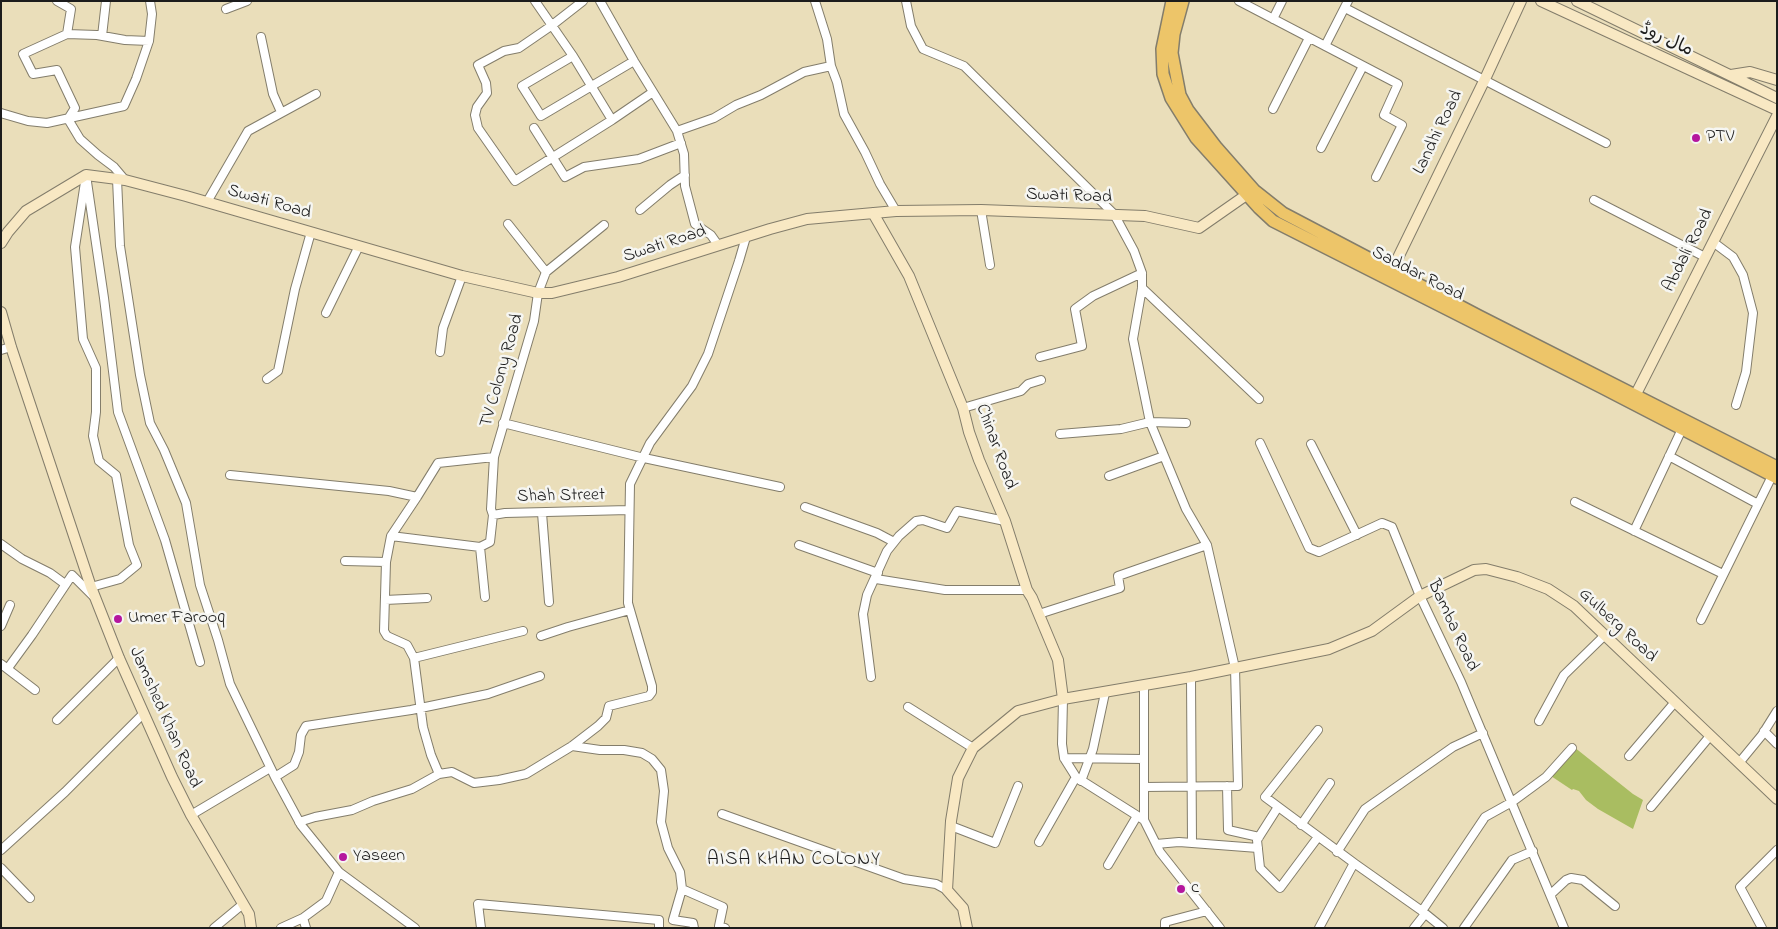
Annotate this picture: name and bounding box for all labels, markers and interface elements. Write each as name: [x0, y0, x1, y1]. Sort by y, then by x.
street label: مال روڈ: [1636, 19, 1696, 63]
street label: Landhi Road: [1409, 87, 1469, 179]
place label: PTV: [1706, 127, 1734, 149]
marker: PTV: [1690, 132, 1702, 144]
street label: Swati Road: [225, 181, 313, 225]
street label: Swati Road: [1026, 185, 1112, 209]
street label: Abdali Road: [1659, 206, 1719, 296]
street label: Swati Road: [621, 221, 709, 269]
street label: Saddar Road: [1367, 243, 1467, 307]
street label: TV Colony Road: [477, 312, 529, 430]
street label: Chinar Road: [970, 401, 1020, 493]
street label: Shah Street: [517, 485, 605, 509]
street label: Bamba Road: [1421, 577, 1483, 675]
street label: Gulberg Road: [1573, 584, 1661, 668]
place label: Umer Farooq: [128, 608, 225, 630]
marker: Umer Farooq: [112, 613, 124, 625]
street label: Jamshed Khan Road: [123, 644, 205, 792]
place label: Yaseen: [353, 846, 405, 868]
district label: AISA KHAN COLONY: [705, 850, 883, 872]
marker: Yaseen: [337, 851, 349, 863]
place label: c: [1191, 878, 1199, 900]
marker: c: [1175, 883, 1187, 895]

